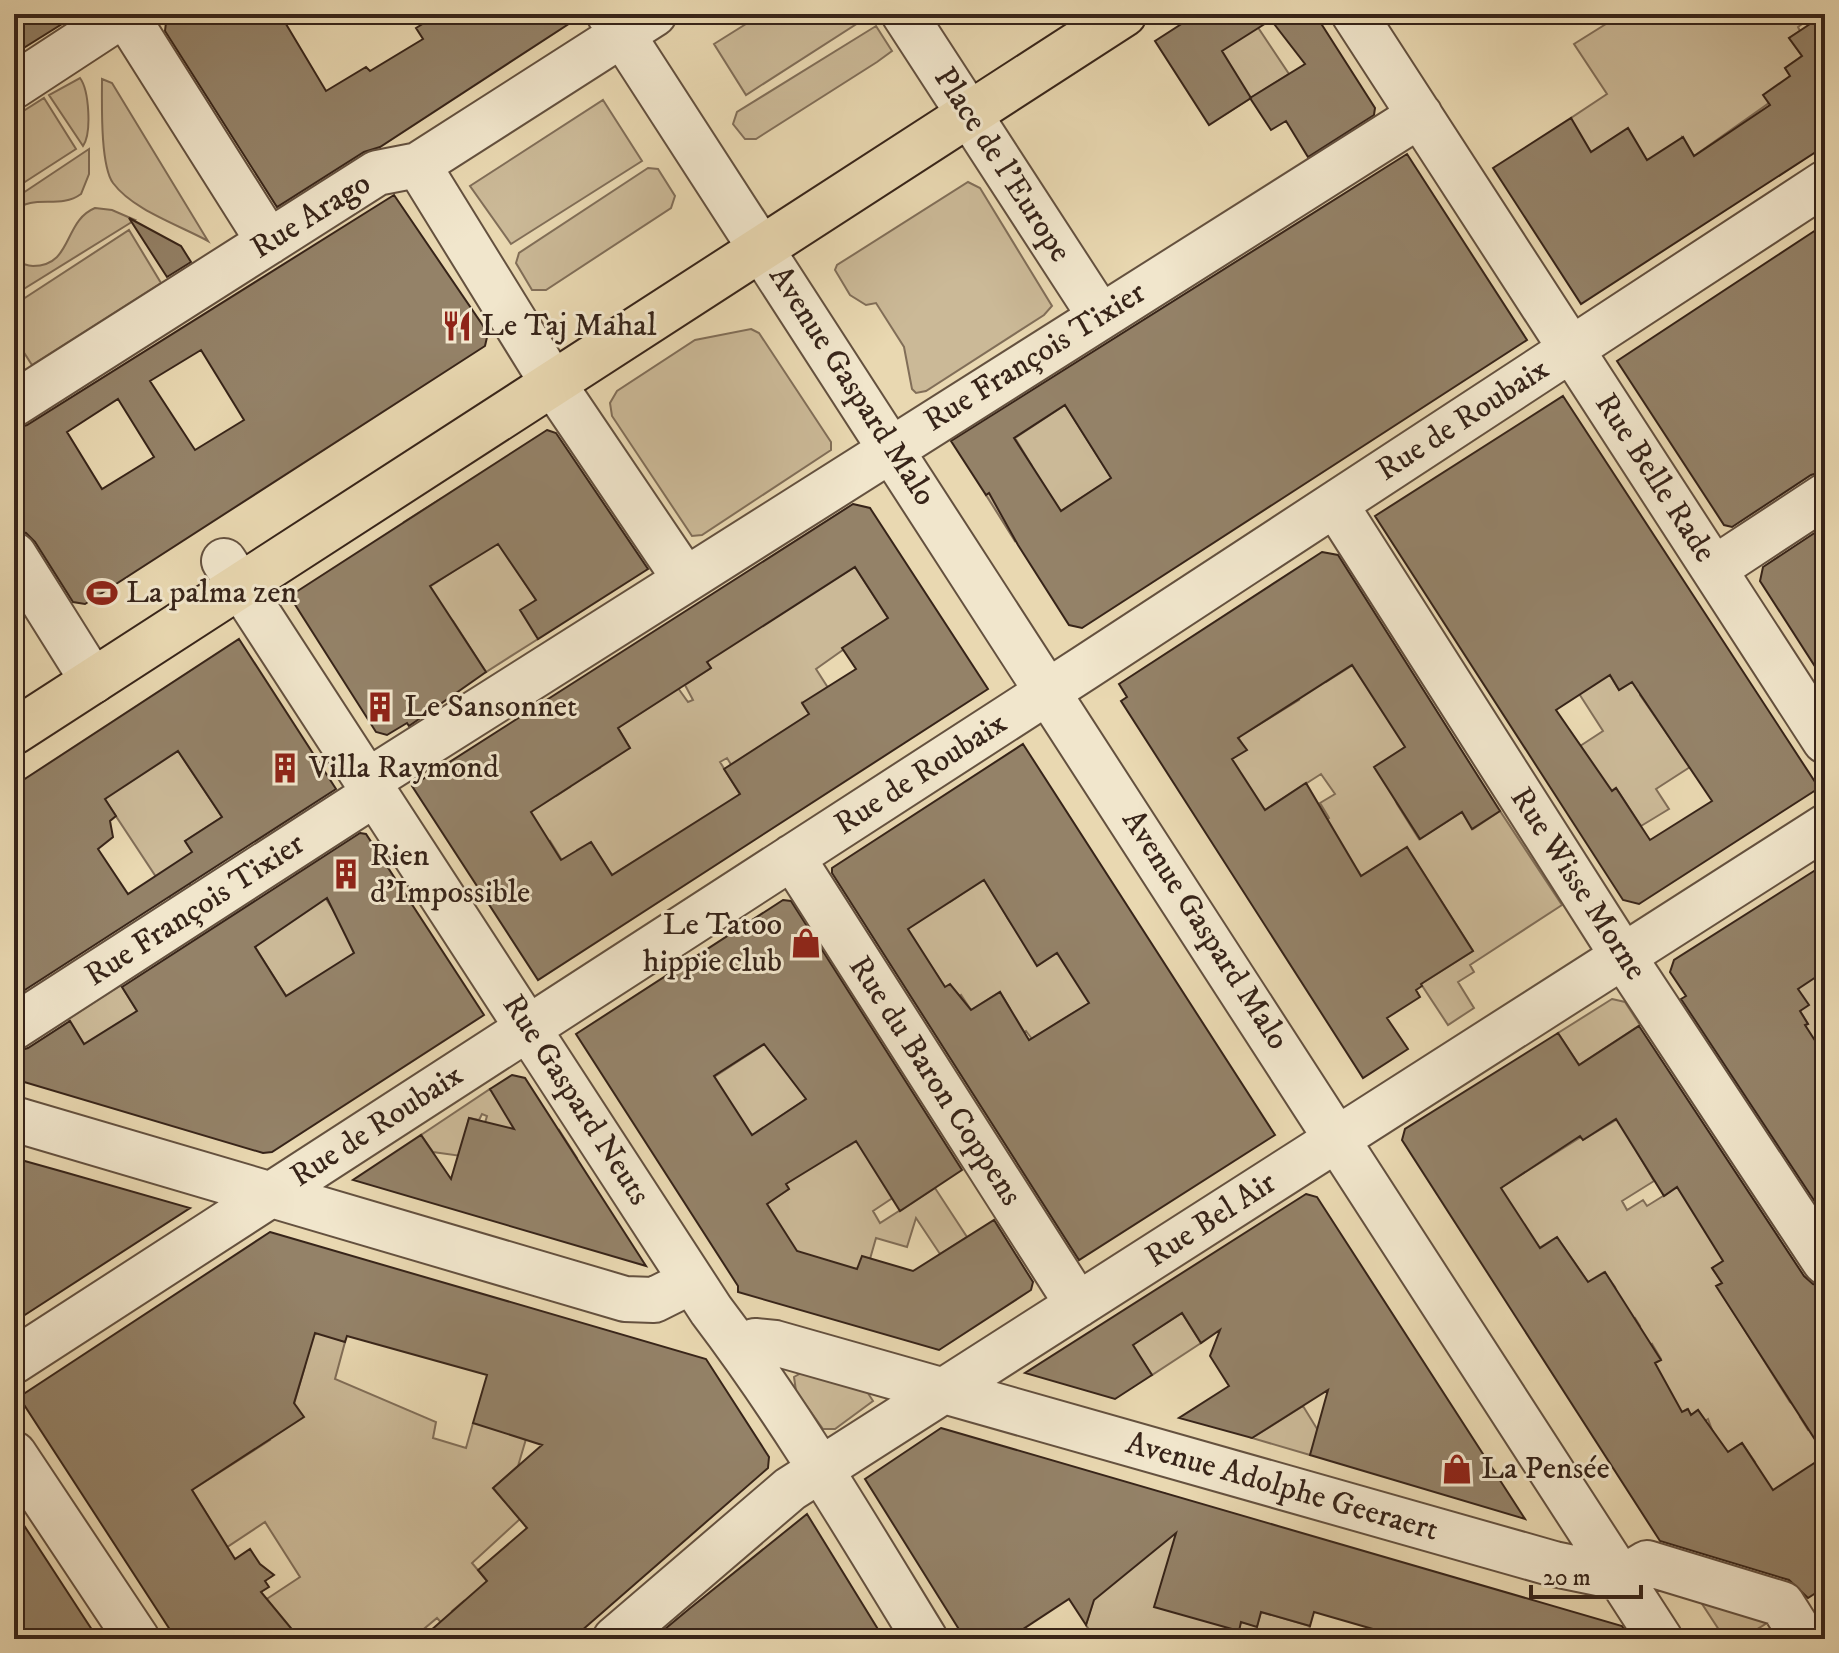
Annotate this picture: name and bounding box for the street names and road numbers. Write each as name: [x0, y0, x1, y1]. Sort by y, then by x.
street label: Place de l'Europe: [924, 60, 1080, 270]
street label: Rue Arago: [244, 164, 378, 268]
street label: Avenue Gaspard Malo: [760, 259, 944, 513]
street label: Rue François Tixier: [917, 273, 1153, 441]
street label: Rue de Roubaix: [1369, 349, 1557, 491]
street label: Rue Belle Rade: [1585, 386, 1725, 570]
street label: Rue de Roubaix: [827, 703, 1015, 845]
street label: Rue Wisse Morne: [1501, 780, 1655, 988]
street label: Avenue Gaspard Malo: [1113, 803, 1297, 1057]
street label: Rue François Tixier: [78, 824, 312, 996]
street label: Rue du Baron Coppens: [839, 949, 1031, 1213]
street label: Rue Gaspard Neuts: [493, 987, 659, 1213]
street label: Rue de Roubaix: [283, 1055, 471, 1197]
street label: Rue Bel Air: [1138, 1163, 1284, 1277]
street label: Avenue Adolphe Geeraert: [1121, 1423, 1443, 1551]

